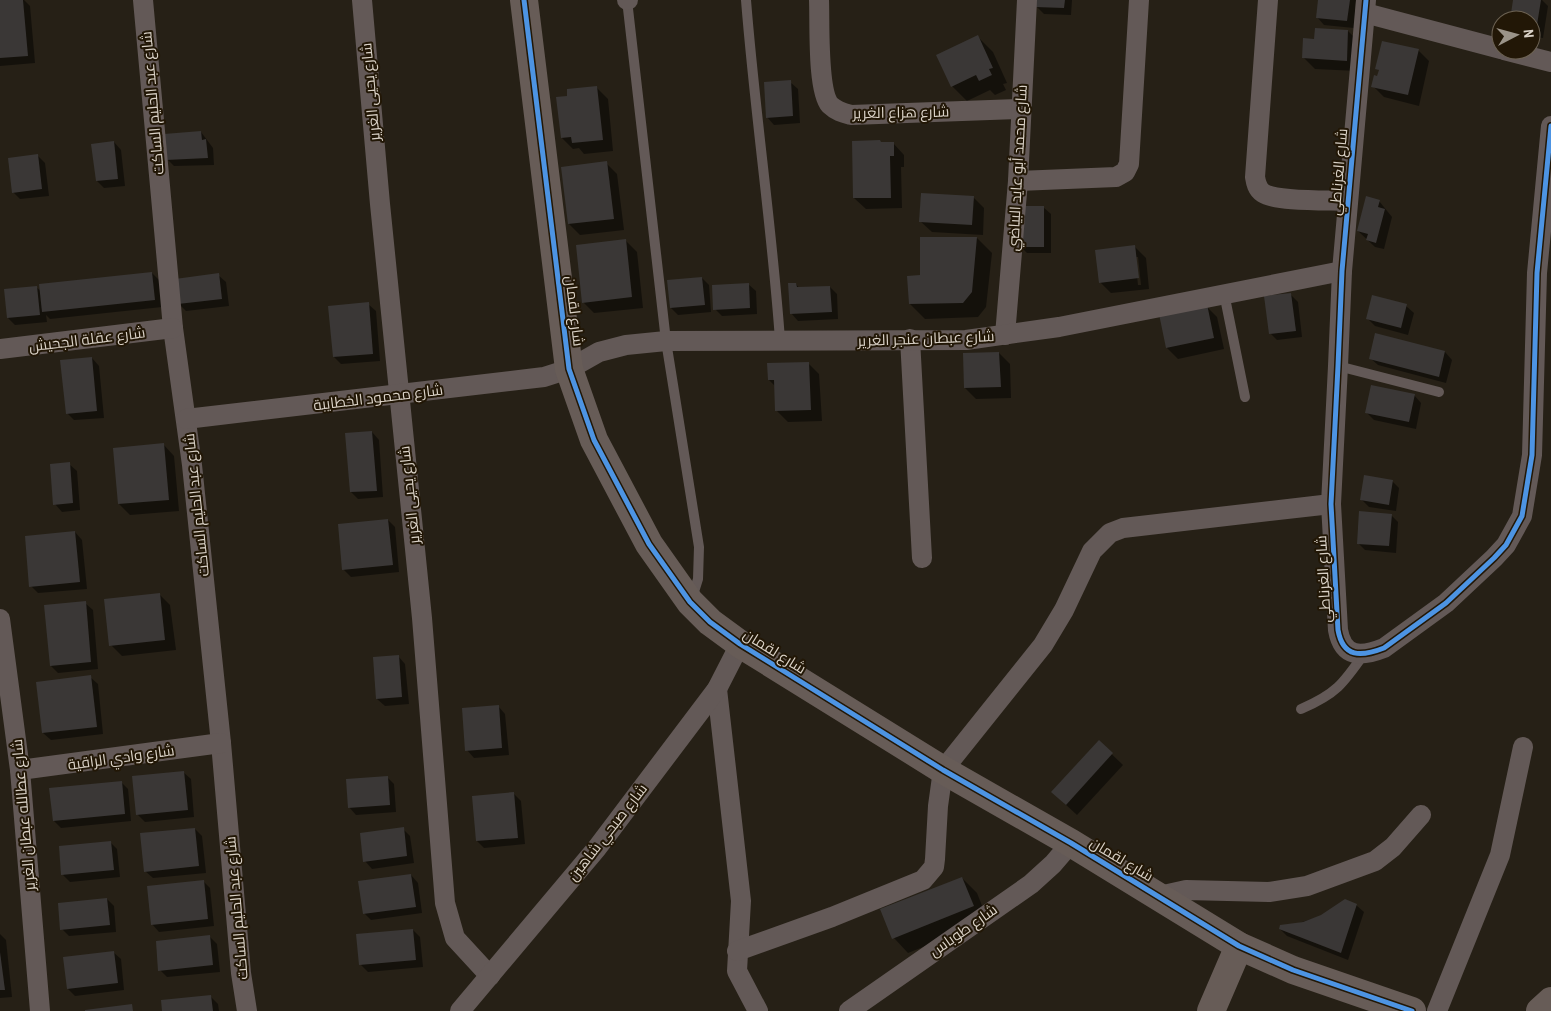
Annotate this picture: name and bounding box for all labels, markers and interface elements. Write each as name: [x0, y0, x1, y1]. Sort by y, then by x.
north arrow: [1491, 10, 1541, 60]
text: N: [1520, 29, 1538, 39]
street label: شارع عبد الحليم الساكت: [135, 30, 170, 176]
street label: شارع يحيى الغرير: [355, 42, 386, 143]
street label: شارع محمد أبو عايد البياضي: [1002, 84, 1034, 252]
street label: شارع هزاع الغرير: [852, 101, 949, 124]
street label: شارع الغرناطي: [1324, 127, 1354, 217]
street label: شارع لقمان: [559, 275, 590, 348]
street label: شارع عقلة الجحيش: [28, 321, 146, 358]
street label: شارع عبطان عنجر الغرير: [856, 325, 995, 352]
street label: شارع محمود الخطايبة: [312, 379, 444, 416]
street label: شارع عبد الحليم الساكت: [178, 432, 215, 578]
street label: شارع يحيى الغرير: [393, 445, 426, 546]
street label: شارع الغرناطي: [1310, 535, 1338, 623]
street label: شارع لقمان: [739, 623, 811, 679]
street label: شارع عطالله عبطان الغرير: [6, 738, 41, 893]
street label: شارع وادي الراقية: [66, 739, 176, 777]
street label: شارع صبحي شاهين: [562, 779, 653, 886]
street label: شارع لقمان: [1086, 832, 1158, 887]
street label: شارع عبد الحليم الساكت: [219, 835, 254, 981]
street label: شارع طوباس: [925, 899, 1002, 962]

